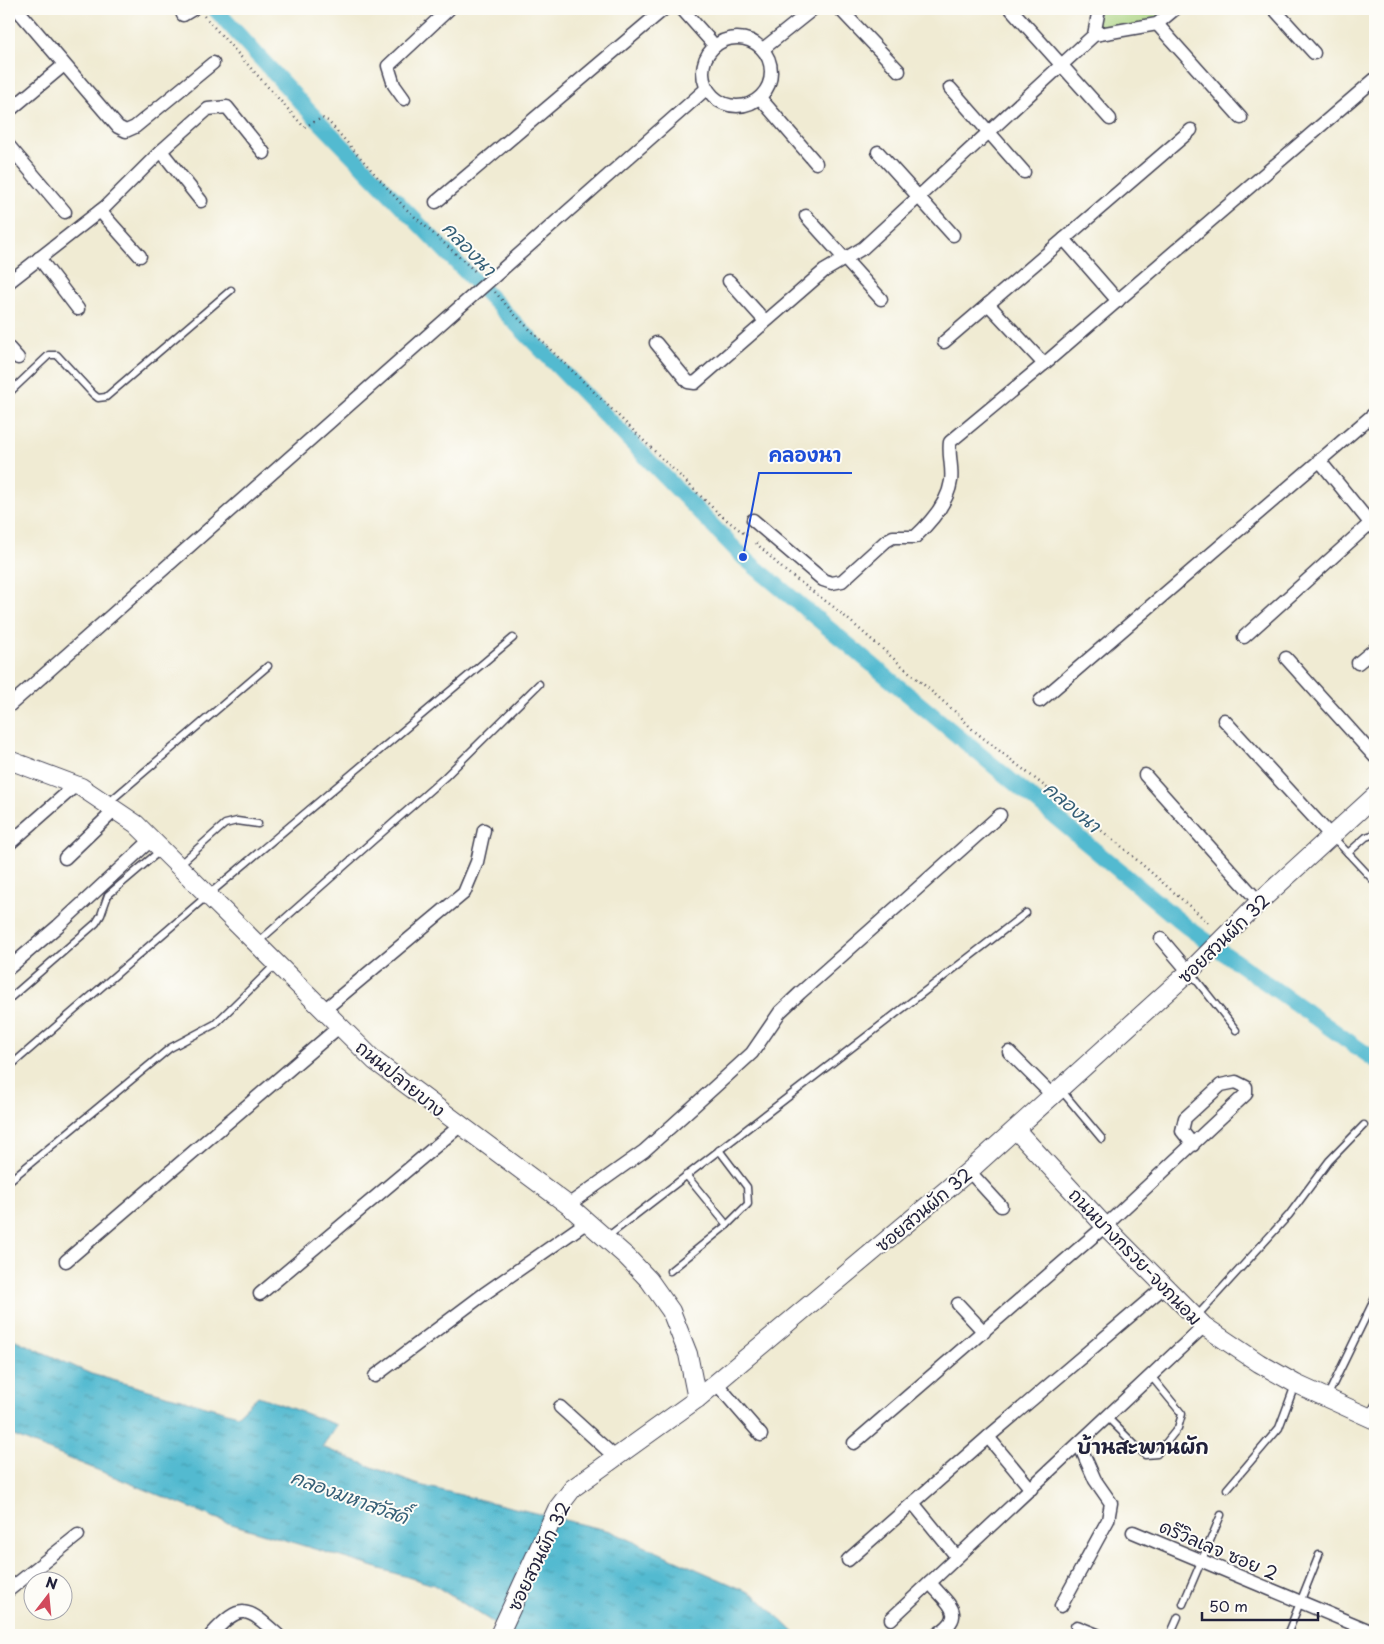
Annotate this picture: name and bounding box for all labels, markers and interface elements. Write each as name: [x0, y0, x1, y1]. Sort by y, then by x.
water label: คลองนา: [437, 214, 504, 283]
callout: คลองนา: [759, 439, 852, 473]
text: คลองนา: [769, 440, 841, 468]
water label: คลองนา: [1038, 774, 1109, 839]
street label: ซอยสวนผัก 32: [1171, 887, 1275, 989]
street label: ถนนปลายบาง: [350, 1033, 452, 1123]
street label: ซอยสวนผัก 32: [869, 1160, 977, 1258]
street label: ถนนบางกรวย-จงถนอม: [1063, 1181, 1209, 1331]
district label: บ้านสะพานผัก: [1077, 1431, 1209, 1461]
water label: คลองมหาสวัสดิ์: [287, 1461, 418, 1532]
street label: ซอยสวนผัก 32: [500, 1497, 576, 1615]
street label: ดรีวิลเลจ ซอย 2: [1156, 1512, 1282, 1586]
text: N: [43, 1571, 60, 1595]
north arrow: [22, 1572, 72, 1622]
scale bar: [1202, 1589, 1318, 1621]
text: 50 m: [1209, 1594, 1248, 1617]

